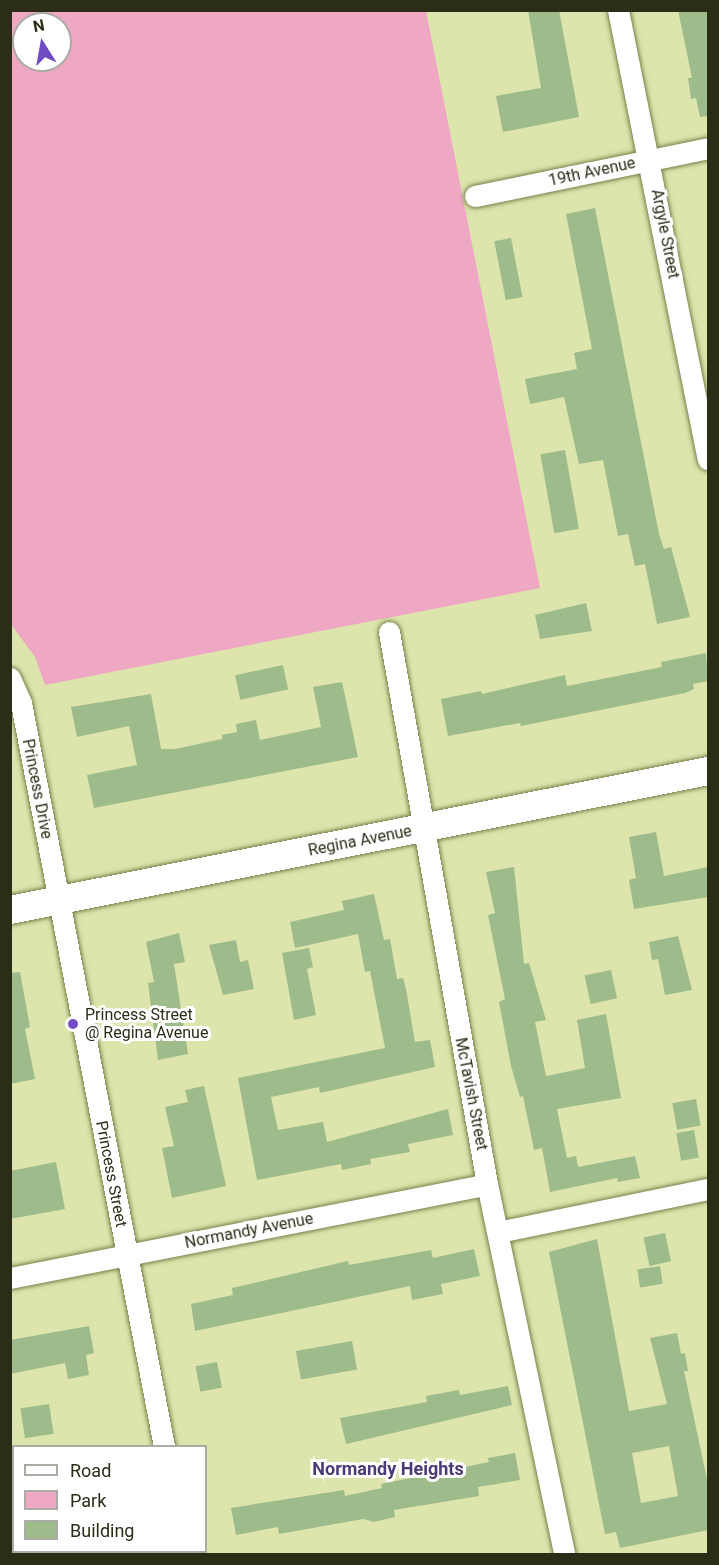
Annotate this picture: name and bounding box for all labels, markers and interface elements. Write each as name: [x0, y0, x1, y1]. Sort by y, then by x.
north arrow: [12, 12, 72, 72]
text: N: [31, 15, 46, 36]
street label: 19th Avenue: [547, 153, 637, 191]
street label: Argyle Street: [647, 188, 683, 280]
street label: Princess Drive: [18, 737, 56, 841]
street label: Regina Avenue: [307, 822, 413, 860]
place label: Princess Street @ Regina Avenue: [85, 1005, 208, 1043]
marker: Princess Street @ Regina Avenue: [66, 1017, 80, 1031]
street label: McTavish Street: [451, 1036, 491, 1152]
street label: Princess Street: [91, 1119, 131, 1229]
street label: Normandy Avenue: [183, 1209, 315, 1253]
legend: [12, 1445, 207, 1553]
district label: Normandy Heights: [312, 1458, 464, 1480]
text: Road: [70, 1460, 111, 1481]
text: Park: [70, 1490, 106, 1511]
text: Building: [70, 1520, 134, 1541]

